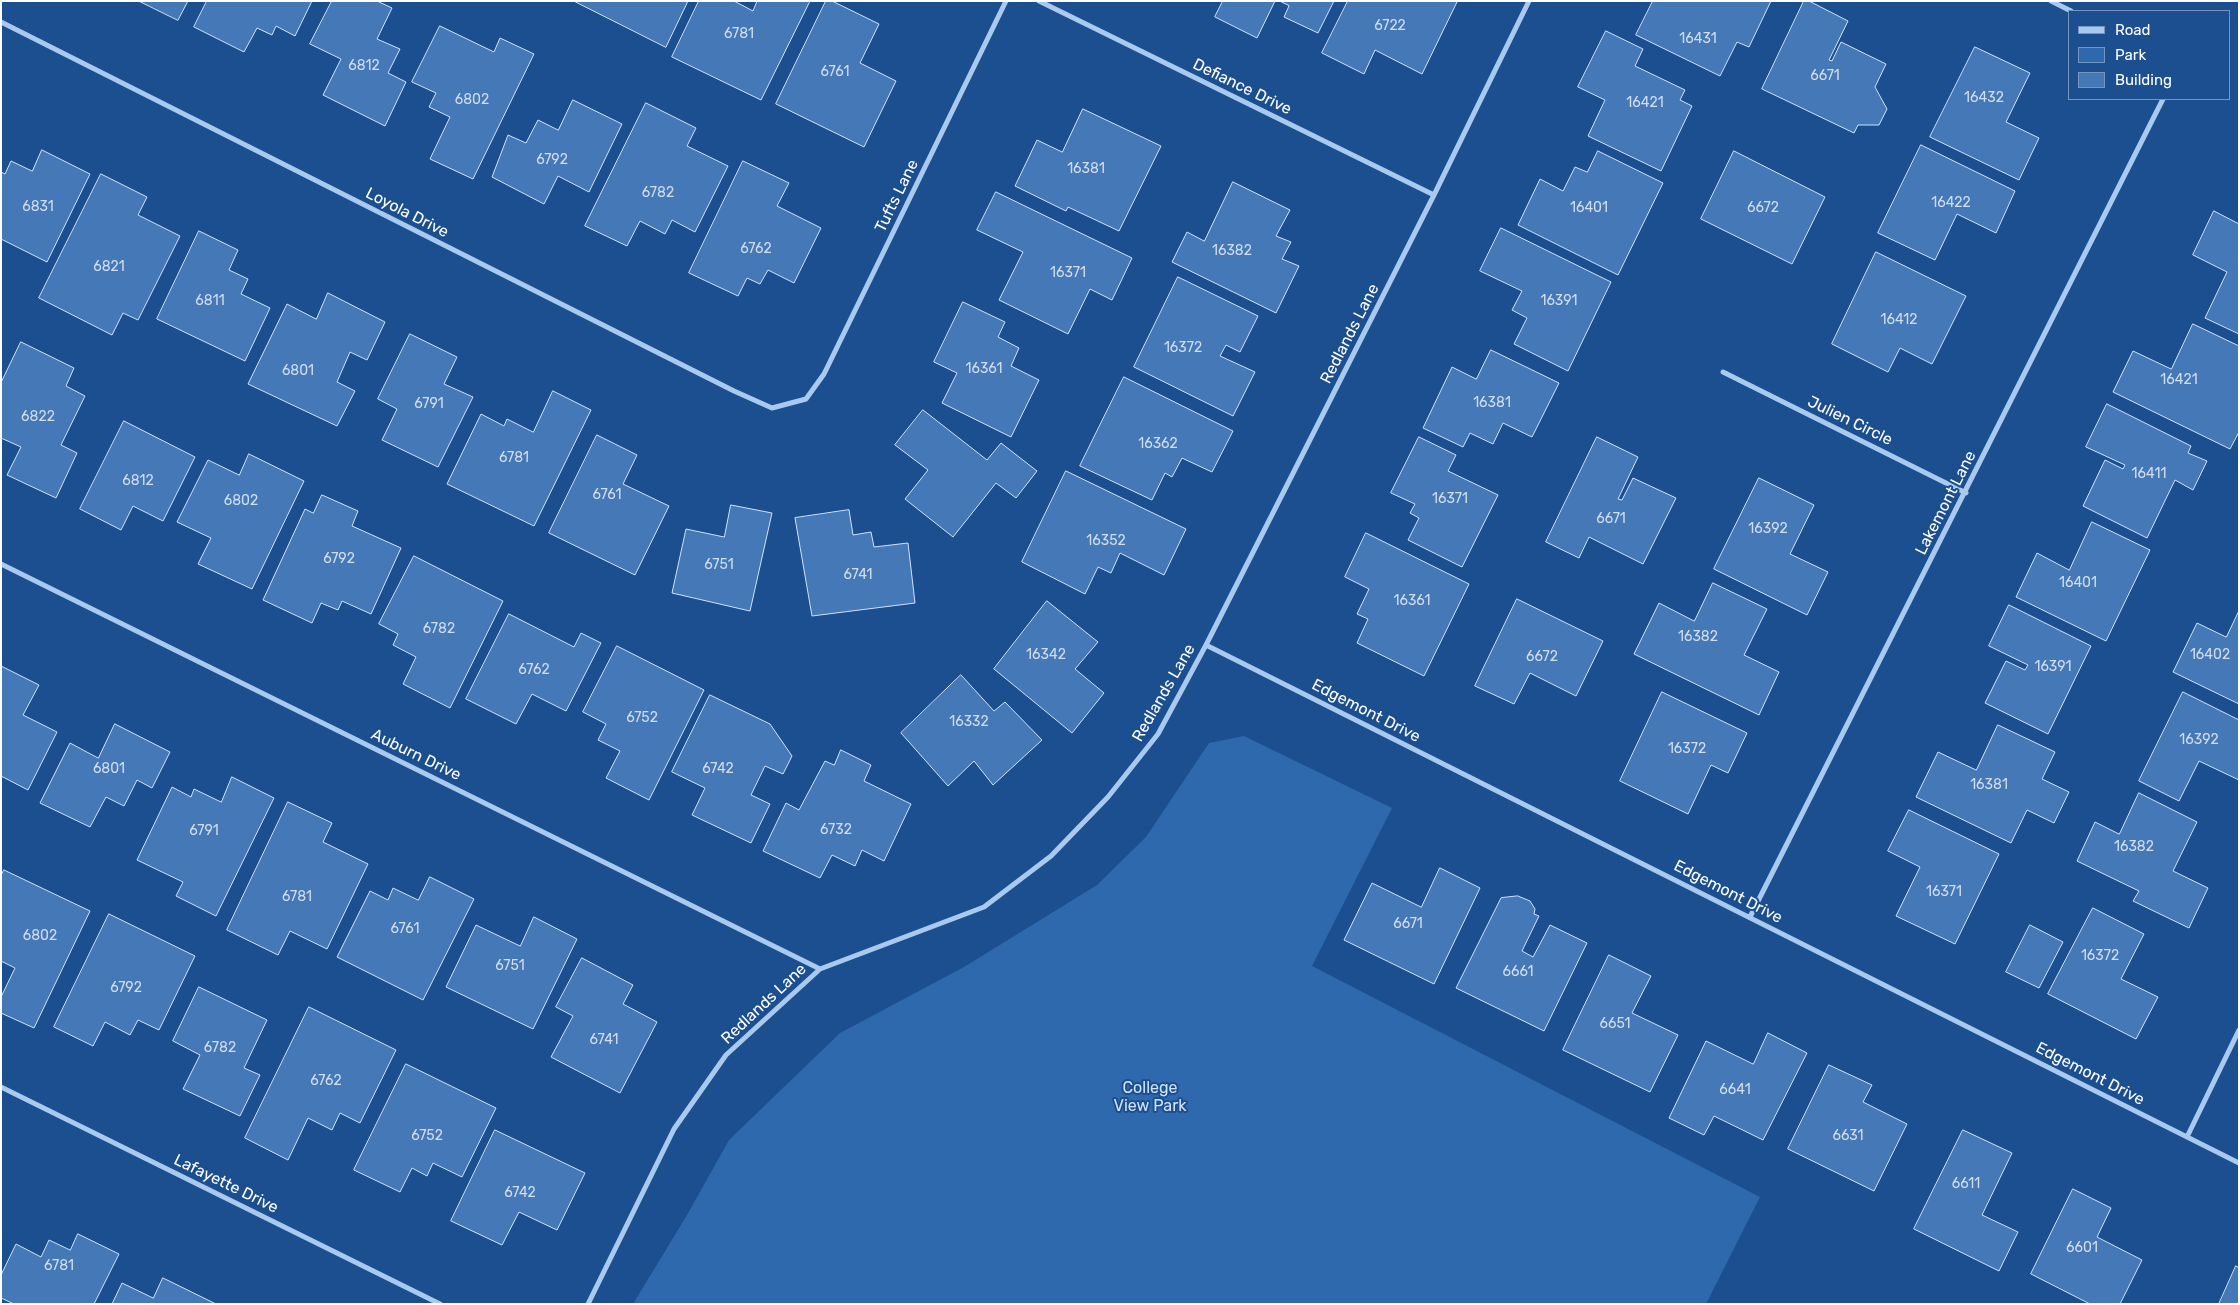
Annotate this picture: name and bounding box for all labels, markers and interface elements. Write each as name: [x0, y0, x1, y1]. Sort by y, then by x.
legend: [2068, 10, 2230, 100]
house number: 6722: [1374, 18, 1406, 34]
text: Road: [2115, 21, 2151, 39]
house number: 6781: [724, 26, 754, 42]
house number: 16431: [1679, 31, 1717, 47]
text: Park: [2115, 46, 2146, 64]
street label: Defiance Drive: [1190, 55, 1294, 119]
house number: 6812: [348, 58, 380, 74]
house number: 6761: [821, 64, 849, 80]
house number: 6671: [1810, 68, 1840, 84]
text: Building: [2115, 71, 2172, 89]
house number: 16432: [1964, 90, 2004, 106]
house number: 6802: [455, 92, 489, 108]
house number: 16421: [1626, 95, 1664, 111]
house number: 6792: [536, 152, 568, 168]
street label: Tufts Lane: [871, 156, 923, 236]
house number: 16381: [1067, 161, 1105, 177]
street label: Loyola Drive: [362, 184, 452, 242]
house number: 6782: [642, 185, 674, 201]
house number: 16422: [1931, 195, 1971, 211]
house number: 6831: [22, 199, 54, 215]
house number: 16401: [1570, 200, 1608, 216]
house number: 6672: [1747, 200, 1779, 216]
house number: 6762: [740, 241, 772, 257]
house number: 16382: [1212, 243, 1252, 259]
house number: 6821: [93, 259, 125, 275]
house number: 16371: [1050, 265, 1086, 281]
street label: Redlands Lane: [1317, 281, 1383, 387]
house number: 6811: [195, 293, 225, 309]
house number: 16391: [1540, 293, 1578, 309]
house number: 16412: [1880, 312, 1918, 328]
house number: 16372: [1164, 340, 1202, 356]
house number: 16361: [966, 361, 1002, 377]
house number: 6801: [282, 363, 314, 379]
house number: 16421: [2160, 372, 2198, 388]
street label: Julien Circle: [1804, 392, 1896, 450]
house number: 16381: [1473, 395, 1511, 411]
house number: 6791: [414, 396, 444, 412]
house number: 6822: [21, 409, 55, 425]
house number: 16362: [1138, 436, 1178, 452]
street label: Lakemont Lane: [1911, 448, 1981, 558]
house number: 6781: [499, 450, 529, 466]
house number: 16411: [2132, 466, 2166, 482]
house number: 6812: [122, 473, 154, 489]
house number: 6761: [593, 487, 621, 503]
house number: 16371: [1432, 491, 1468, 507]
house number: 6802: [224, 493, 258, 509]
house number: 6671: [1596, 511, 1626, 527]
house number: 16392: [1748, 521, 1788, 537]
house number: 16352: [1086, 533, 1126, 549]
house number: 6792: [323, 551, 355, 567]
house number: 6751: [704, 557, 734, 573]
house number: 6741: [843, 567, 873, 583]
house number: 16401: [2059, 575, 2097, 591]
house number: 16361: [1394, 593, 1430, 609]
house number: 6782: [423, 621, 455, 637]
house number: 16382: [1678, 629, 1718, 645]
street label: Redlands Lane: [1128, 641, 1200, 745]
house number: 16342: [1026, 647, 1066, 663]
house number: 16402: [2190, 647, 2230, 663]
house number: 6672: [1526, 649, 1558, 665]
house number: 16391: [2034, 659, 2072, 675]
house number: 6762: [518, 662, 550, 678]
street label: Edgemont Drive: [1308, 675, 1424, 747]
house number: 6752: [626, 710, 658, 726]
house number: 16332: [949, 714, 989, 730]
street label: Auburn Drive: [368, 725, 464, 785]
house number: 16392: [2179, 732, 2219, 748]
house number: 16372: [1668, 741, 1706, 757]
house number: 6801: [93, 761, 125, 777]
house number: 6742: [702, 761, 734, 777]
house number: 16381: [1970, 777, 2008, 793]
house number: 6732: [820, 822, 852, 838]
house number: 6791: [189, 823, 219, 839]
house number: 16382: [2114, 839, 2154, 855]
street label: Edgemont Drive: [1670, 856, 1786, 928]
house number: 16371: [1926, 884, 1962, 900]
house number: 6781: [282, 889, 312, 905]
house number: 6671: [1393, 916, 1423, 932]
house number: 6761: [391, 921, 419, 937]
house number: 6802: [23, 928, 57, 944]
house number: 16372: [2081, 948, 2119, 964]
house number: 6751: [495, 958, 525, 974]
street label: Redlands Lane: [717, 960, 811, 1048]
house number: 6661: [1503, 964, 1533, 980]
house number: 6792: [110, 980, 142, 996]
house number: 6651: [1600, 1016, 1630, 1032]
house number: 6741: [589, 1032, 619, 1048]
street label: Edgemont Drive: [2032, 1038, 2148, 1110]
house number: 6782: [204, 1040, 236, 1056]
house number: 6762: [310, 1073, 342, 1089]
park label: College View Park: [1113, 1078, 1187, 1116]
house number: 6641: [1719, 1082, 1751, 1098]
house number: 6752: [411, 1128, 443, 1144]
house number: 6631: [1832, 1128, 1864, 1144]
street label: Lafayette Drive: [171, 1150, 281, 1218]
house number: 6611: [1952, 1176, 1980, 1192]
house number: 6742: [504, 1185, 536, 1201]
house number: 6601: [2066, 1240, 2098, 1256]
house number: 6781: [44, 1258, 74, 1274]

